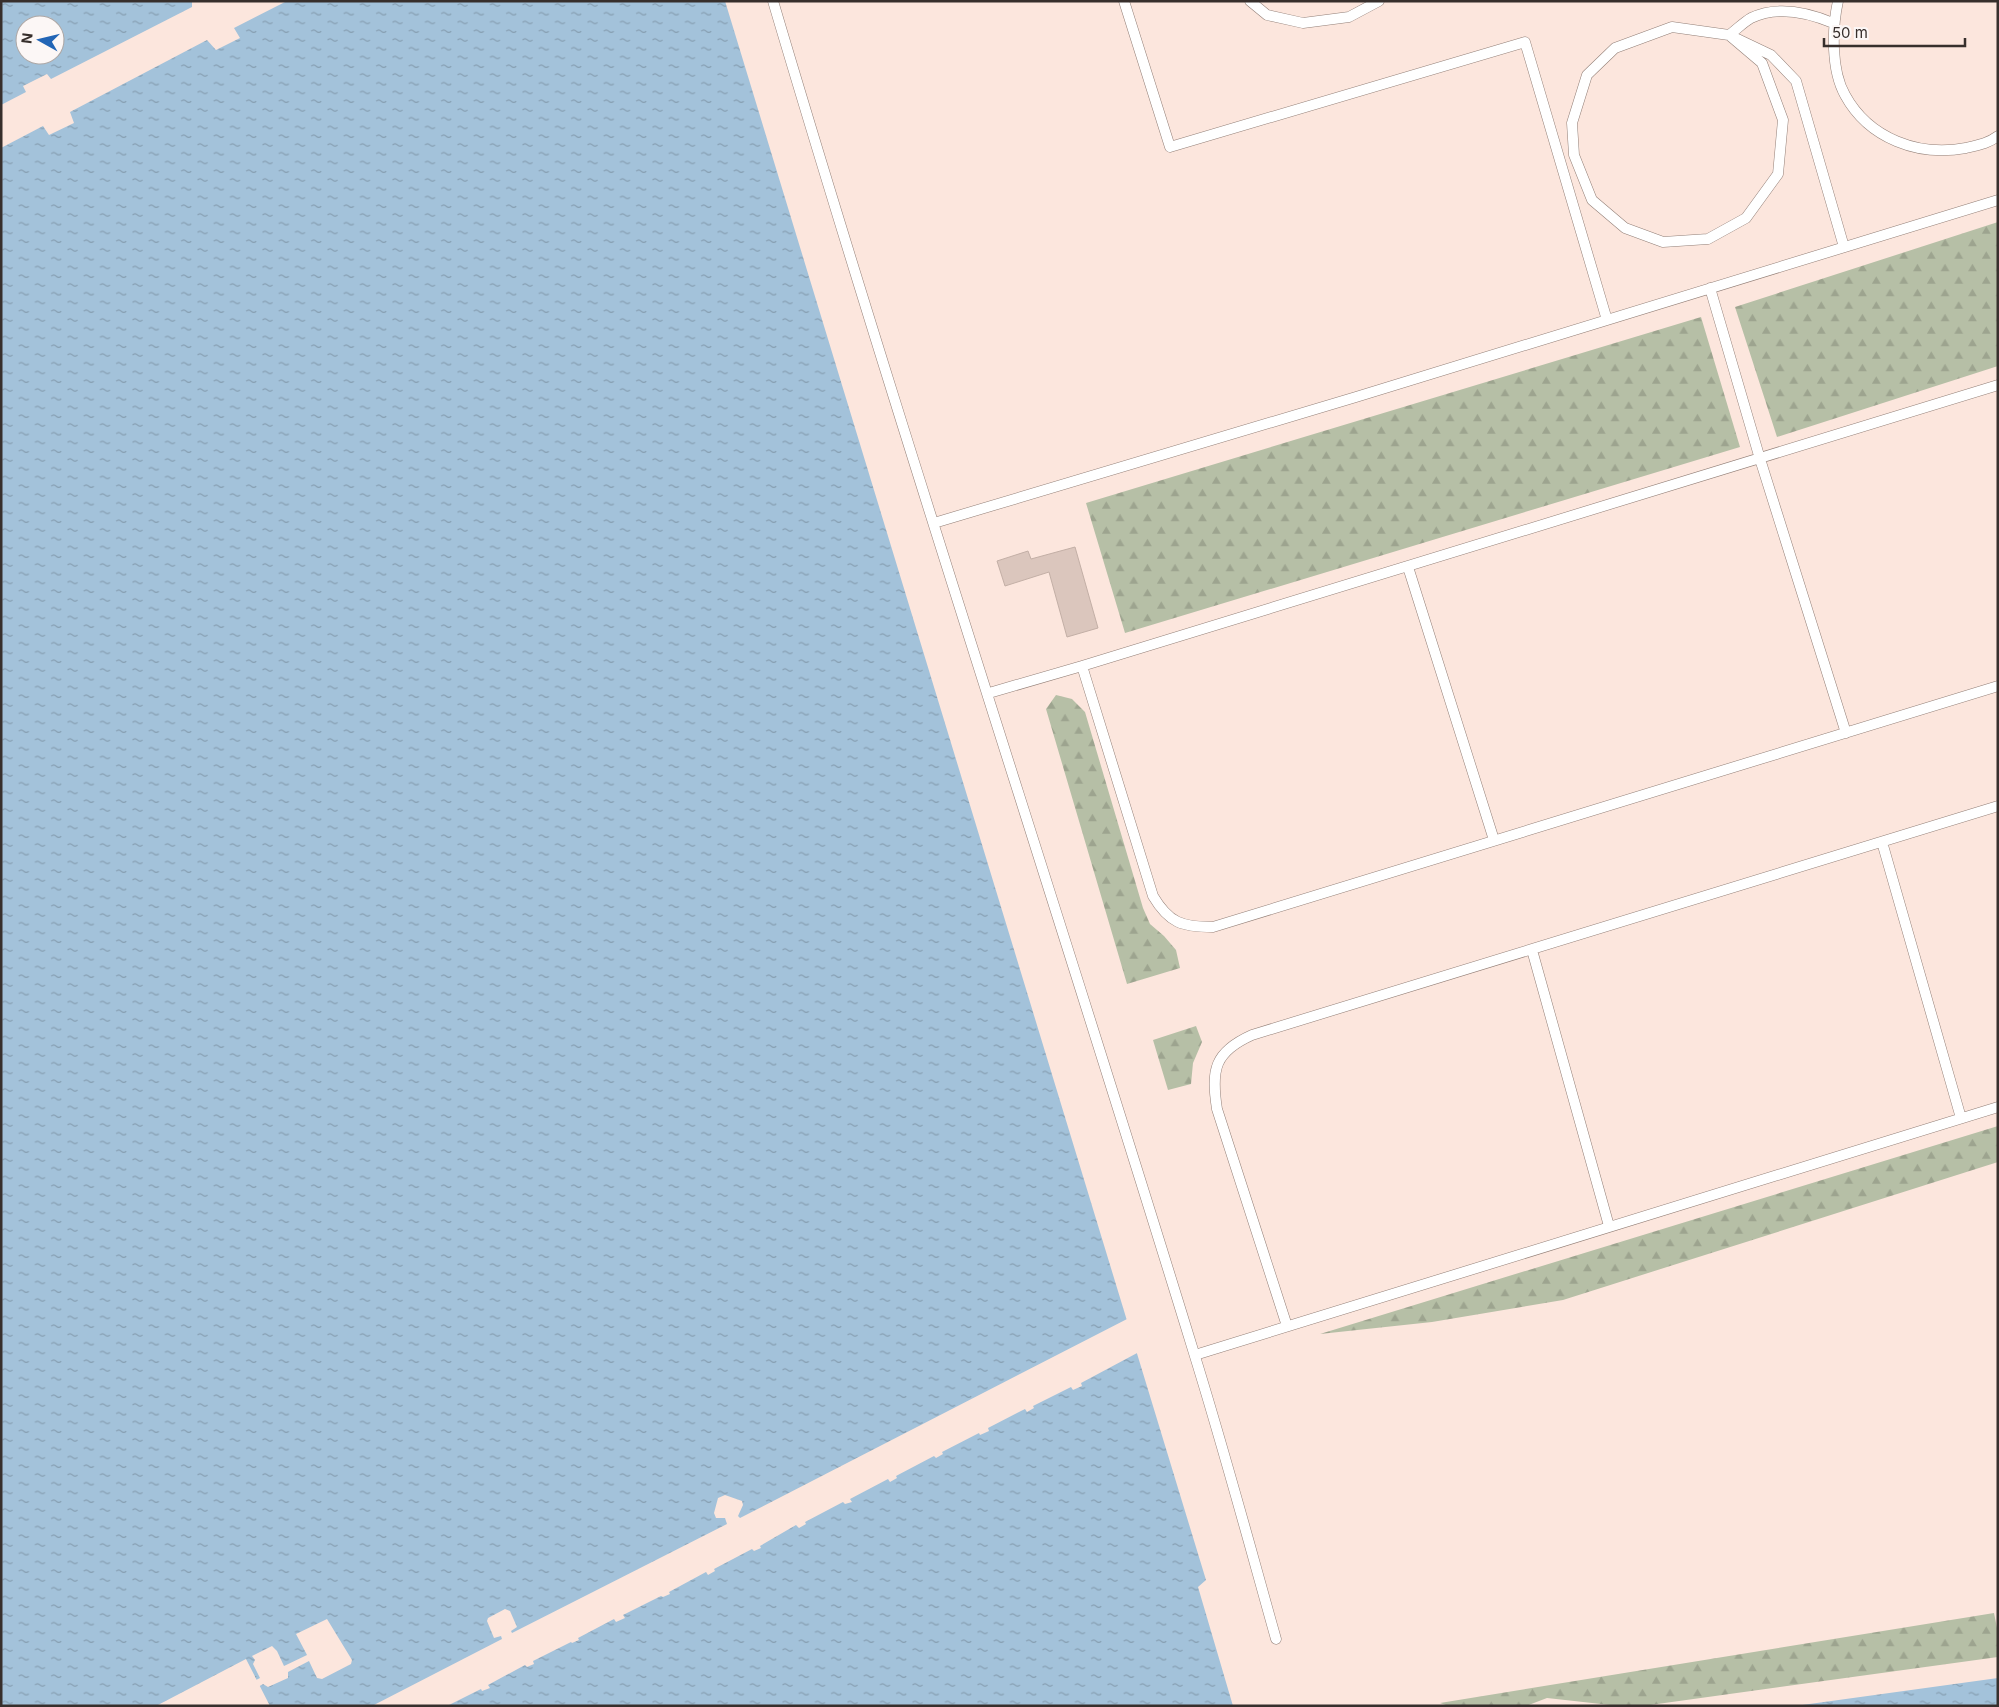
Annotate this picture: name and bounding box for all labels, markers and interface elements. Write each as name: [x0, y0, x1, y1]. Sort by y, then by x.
north arrow: [15, 15, 65, 65]
scale bar: [1824, 15, 1965, 47]
text: 50 m: [1832, 23, 1868, 42]
text: N: [17, 32, 36, 45]

